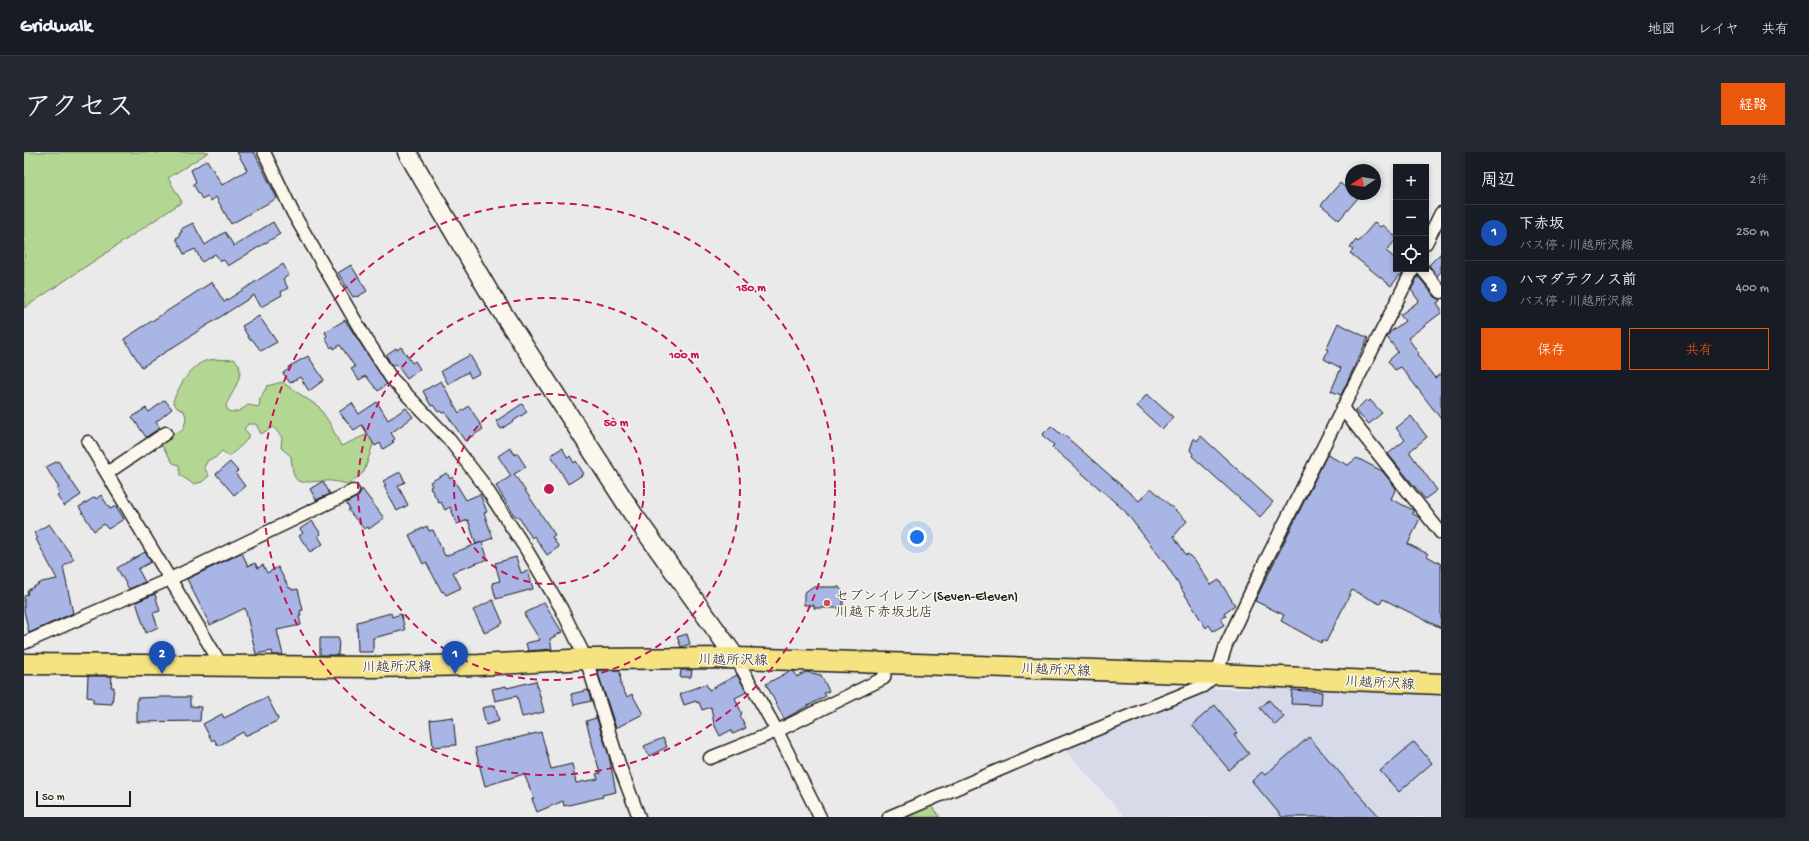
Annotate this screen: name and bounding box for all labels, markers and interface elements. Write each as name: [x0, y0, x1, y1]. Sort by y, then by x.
text: Gridwalk: [20, 16, 92, 39]
text: 地図: [1648, 22, 1676, 39]
text: レイヤ: [1698, 22, 1739, 39]
text: 共有: [1761, 22, 1789, 39]
button: 経路: [1721, 83, 1785, 125]
text: アクセス: [24, 93, 134, 126]
north arrow: [1345, 164, 1381, 200]
map controls: [1393, 164, 1429, 272]
button: +: [1393, 164, 1429, 200]
text: 周辺: [1481, 172, 1515, 192]
text: 2件: [1750, 173, 1769, 188]
button: −: [1393, 200, 1429, 236]
text: 下赤坂: [1519, 216, 1564, 234]
text: 1: [1491, 225, 1497, 240]
text: 250 m: [1736, 225, 1769, 240]
button: locate: [1393, 236, 1429, 272]
text: バス停 · 川越所沢線: [1519, 239, 1633, 254]
text: ハマダテクノス前: [1519, 272, 1637, 290]
text: 2: [1491, 281, 1497, 296]
text: 400 m: [1736, 281, 1769, 296]
text: 150 m: [735, 282, 766, 296]
text: バス停 · 川越所沢線: [1519, 295, 1633, 310]
button: 保存: [1481, 328, 1621, 370]
button: 共有: [1629, 328, 1769, 370]
text: 100 m: [668, 349, 699, 363]
text: 50 m: [604, 417, 629, 431]
centre of rings: [542, 482, 556, 496]
your location: [907, 527, 927, 547]
place label: セブンイレブン(Seven-Eleven) 川越下赤坂北店: [835, 589, 1018, 622]
marker: セブンイレブン(Seven-Eleven) 川越下赤坂北店: [822, 598, 832, 608]
pin: 2: [149, 641, 175, 674]
pin: 1: [442, 641, 468, 674]
street label: 川越所沢線: [698, 652, 768, 671]
street label: 川越所沢線: [362, 659, 432, 678]
street label: 川越所沢線: [1021, 662, 1091, 681]
street label: 川越所沢線: [1344, 674, 1415, 695]
scale bar: [36, 789, 131, 808]
text: 50 m: [42, 792, 64, 804]

